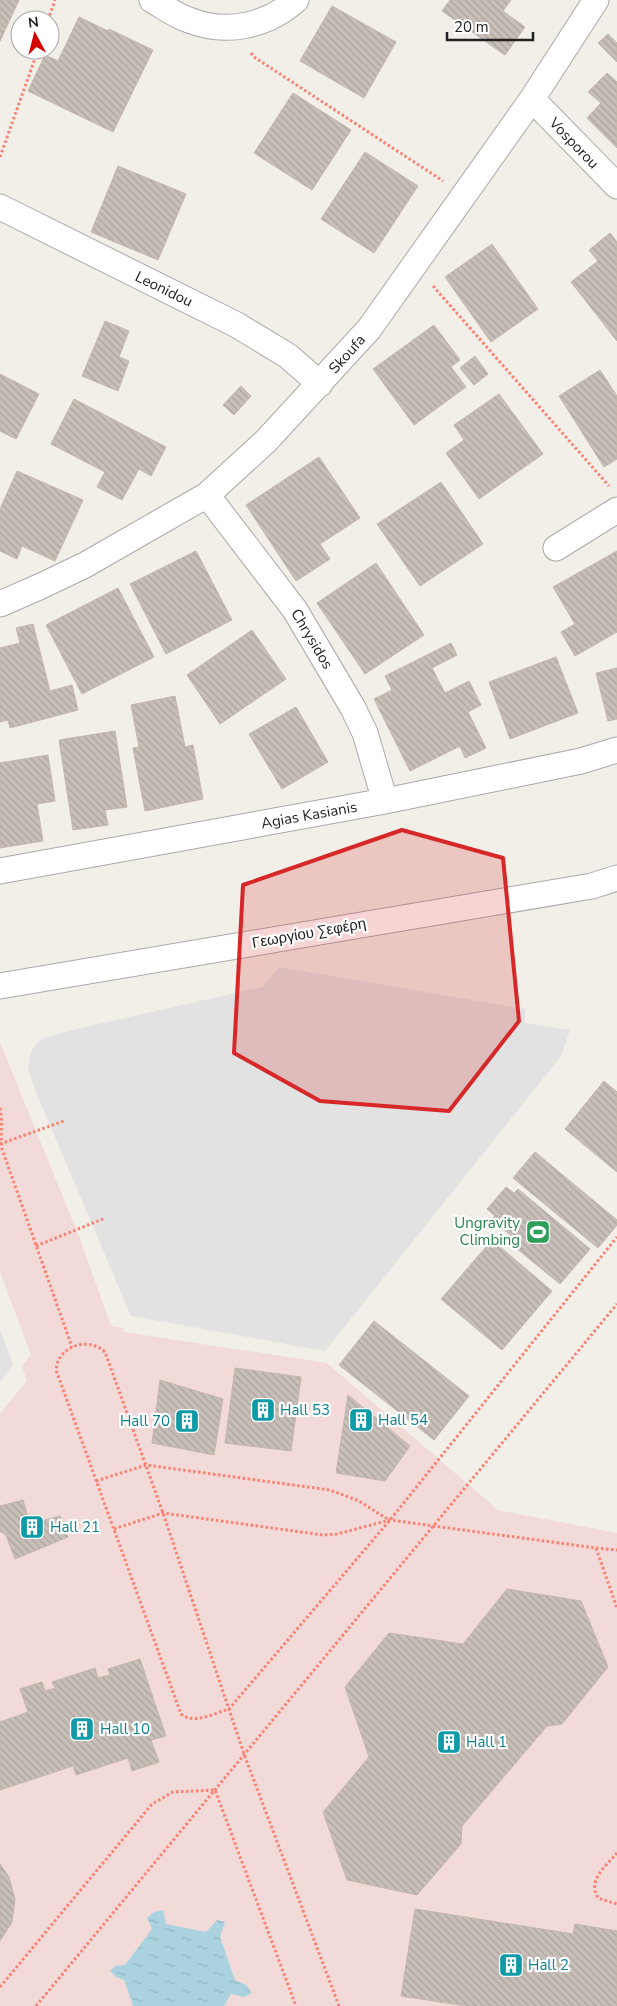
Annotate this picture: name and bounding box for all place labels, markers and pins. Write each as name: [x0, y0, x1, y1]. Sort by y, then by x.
place label: Ungravity Climbing: [454, 1213, 520, 1250]
sports icon: Ungravity Climbing: [525, 1219, 551, 1245]
building icon: Hall 53: [250, 1397, 276, 1423]
place label: Hall 53: [280, 1400, 330, 1420]
building icon: Hall 54: [348, 1407, 374, 1433]
building icon: Hall 70: [174, 1408, 200, 1434]
place label: Hall 54: [378, 1410, 428, 1430]
place label: Hall 70: [120, 1411, 170, 1431]
building icon: Hall 21: [19, 1514, 45, 1540]
place label: Hall 21: [50, 1517, 100, 1537]
building icon: Hall 10: [69, 1716, 95, 1742]
place label: Hall 10: [100, 1719, 150, 1739]
building icon: Hall 1: [436, 1729, 462, 1755]
place label: Hall 1: [466, 1732, 507, 1752]
building icon: Hall 2: [498, 1952, 524, 1978]
place label: Hall 2: [528, 1955, 569, 1975]

